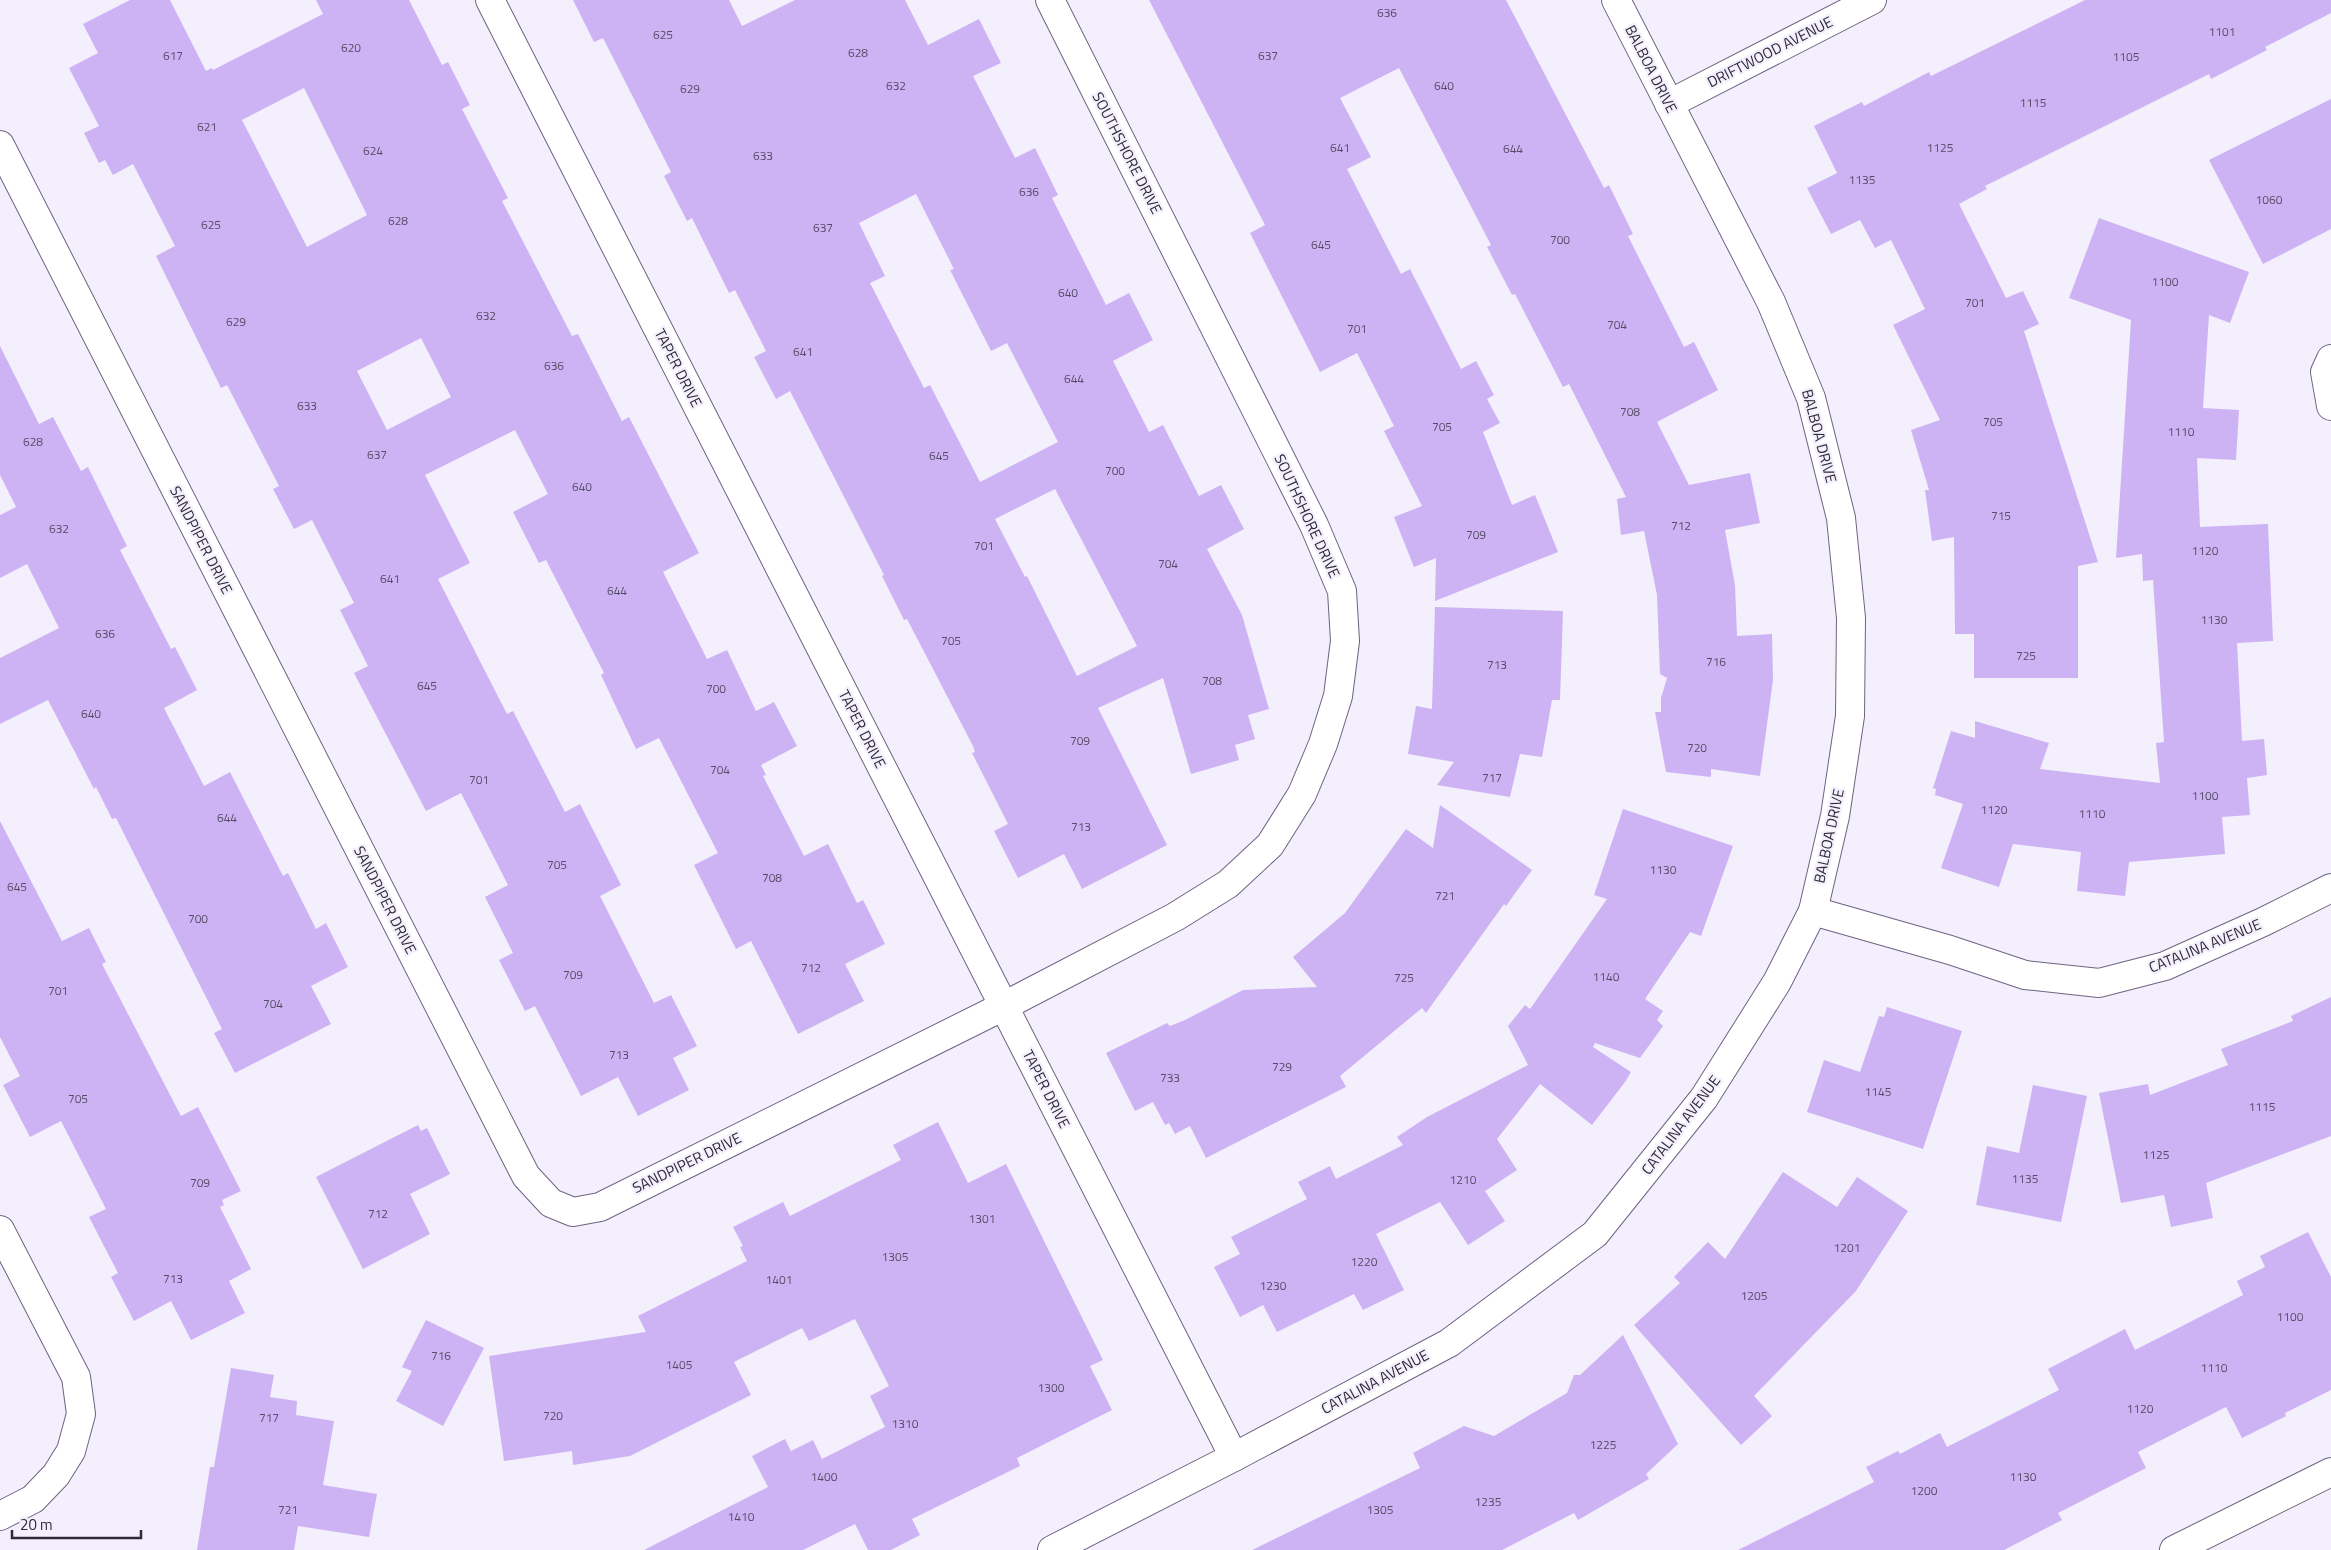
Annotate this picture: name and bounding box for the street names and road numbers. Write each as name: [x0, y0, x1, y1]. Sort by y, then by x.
street label: DRIFTWOOD AVENUE: [1703, 10, 1837, 93]
street label: BALBOA DRIVE: [1619, 21, 1683, 117]
street label: SOUTHSHORE DRIVE: [1087, 88, 1168, 218]
street label: TAPER DRIVE: [649, 324, 708, 411]
street label: BALBOA DRIVE: [1796, 387, 1843, 485]
street label: SOUTHSHORE DRIVE: [1269, 450, 1346, 582]
street label: SANDPIPER DRIVE: [164, 482, 239, 598]
street label: TAPER DRIVE: [833, 685, 892, 772]
street label: BALBOA DRIVE: [1807, 787, 1850, 885]
street label: SANDPIPER DRIVE: [348, 842, 423, 958]
street label: CATALINA AVENUE: [2145, 913, 2264, 979]
street label: TAPER DRIVE: [1017, 1045, 1076, 1132]
street label: CATALINA AVENUE: [1635, 1070, 1726, 1179]
street label: SANDPIPER DRIVE: [628, 1126, 745, 1199]
street label: CATALINA AVENUE: [1317, 1343, 1433, 1420]

